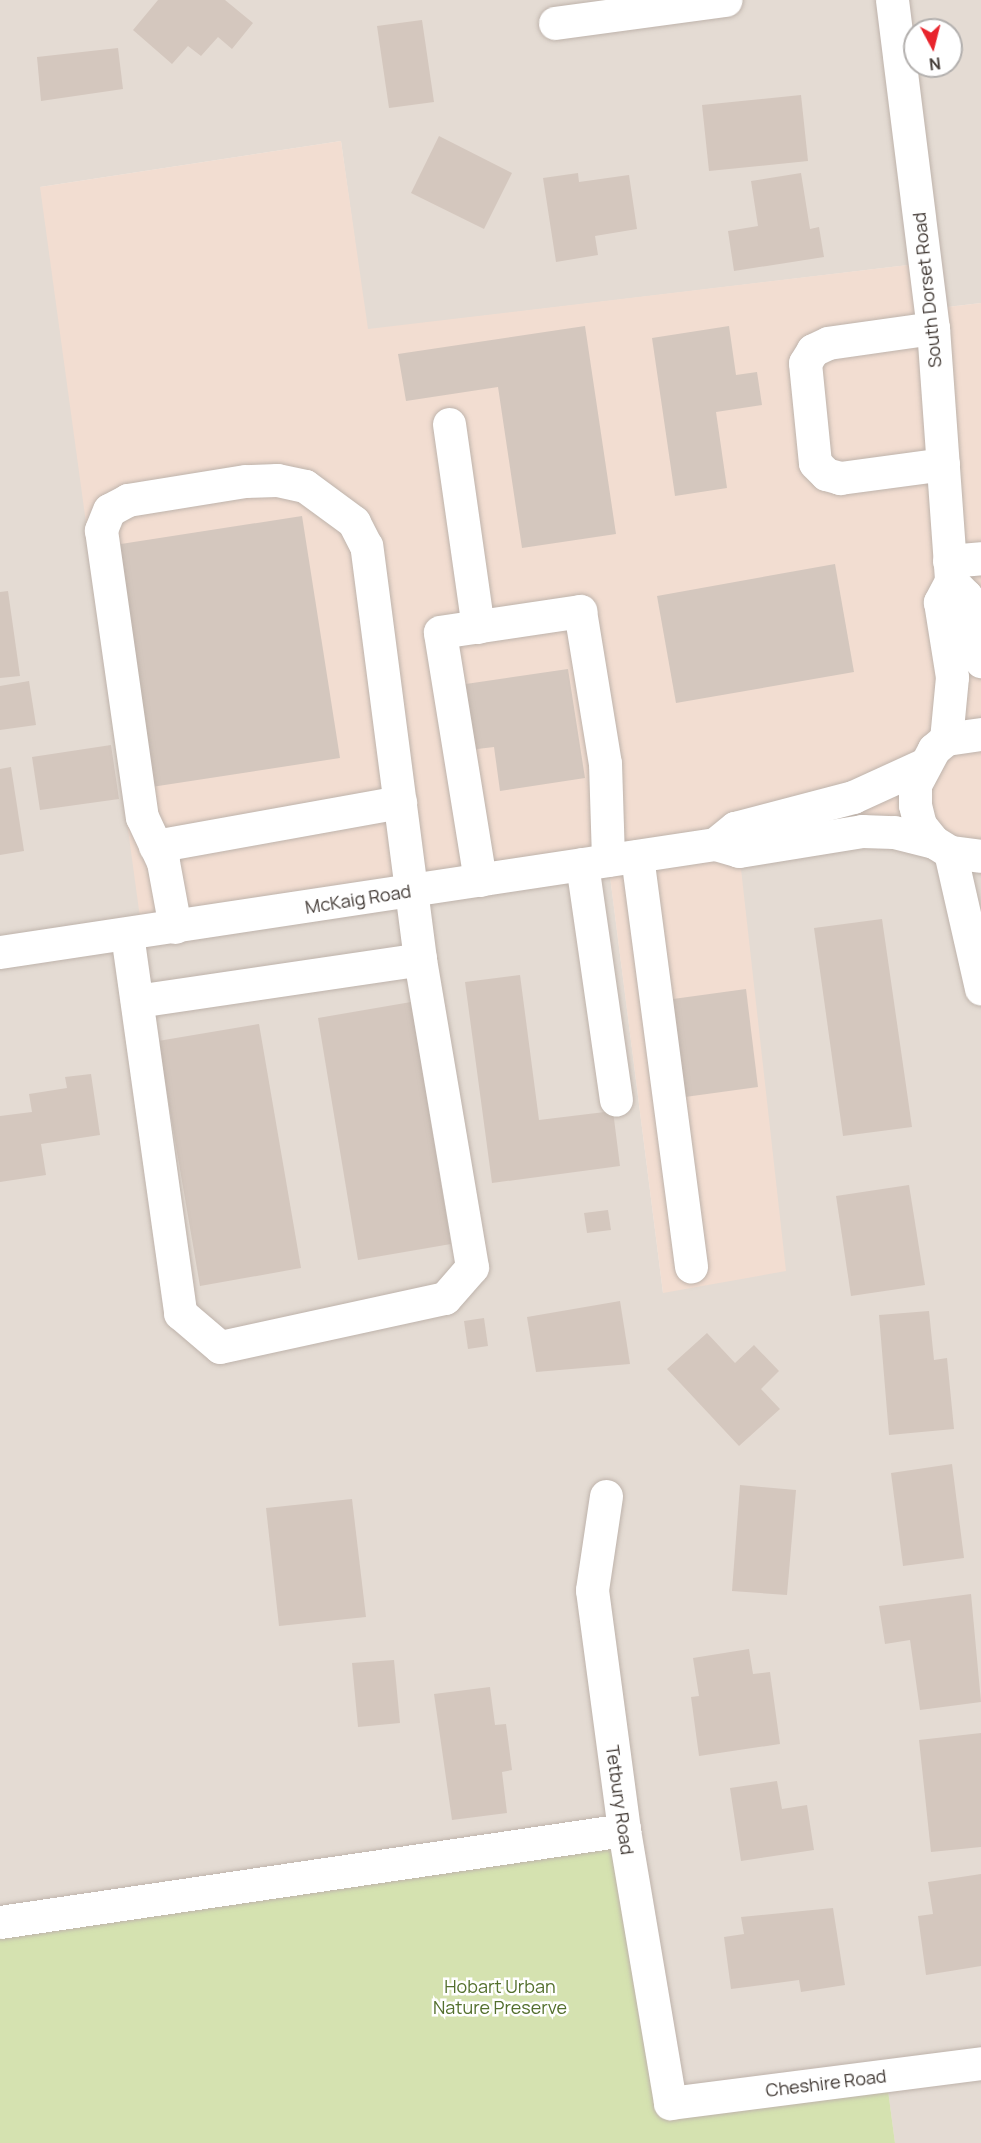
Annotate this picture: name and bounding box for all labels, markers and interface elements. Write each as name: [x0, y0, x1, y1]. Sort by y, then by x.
north arrow: [903, 18, 963, 78]
text: N: [928, 52, 942, 75]
street label: South Dorset Road: [908, 211, 946, 369]
street label: McKaig Road: [304, 880, 412, 918]
street label: Tetbury Road: [602, 1744, 638, 1856]
park label: Hobart Urban Nature Preserve: [433, 1976, 567, 2018]
street label: Cheshire Road: [764, 2065, 888, 2101]

